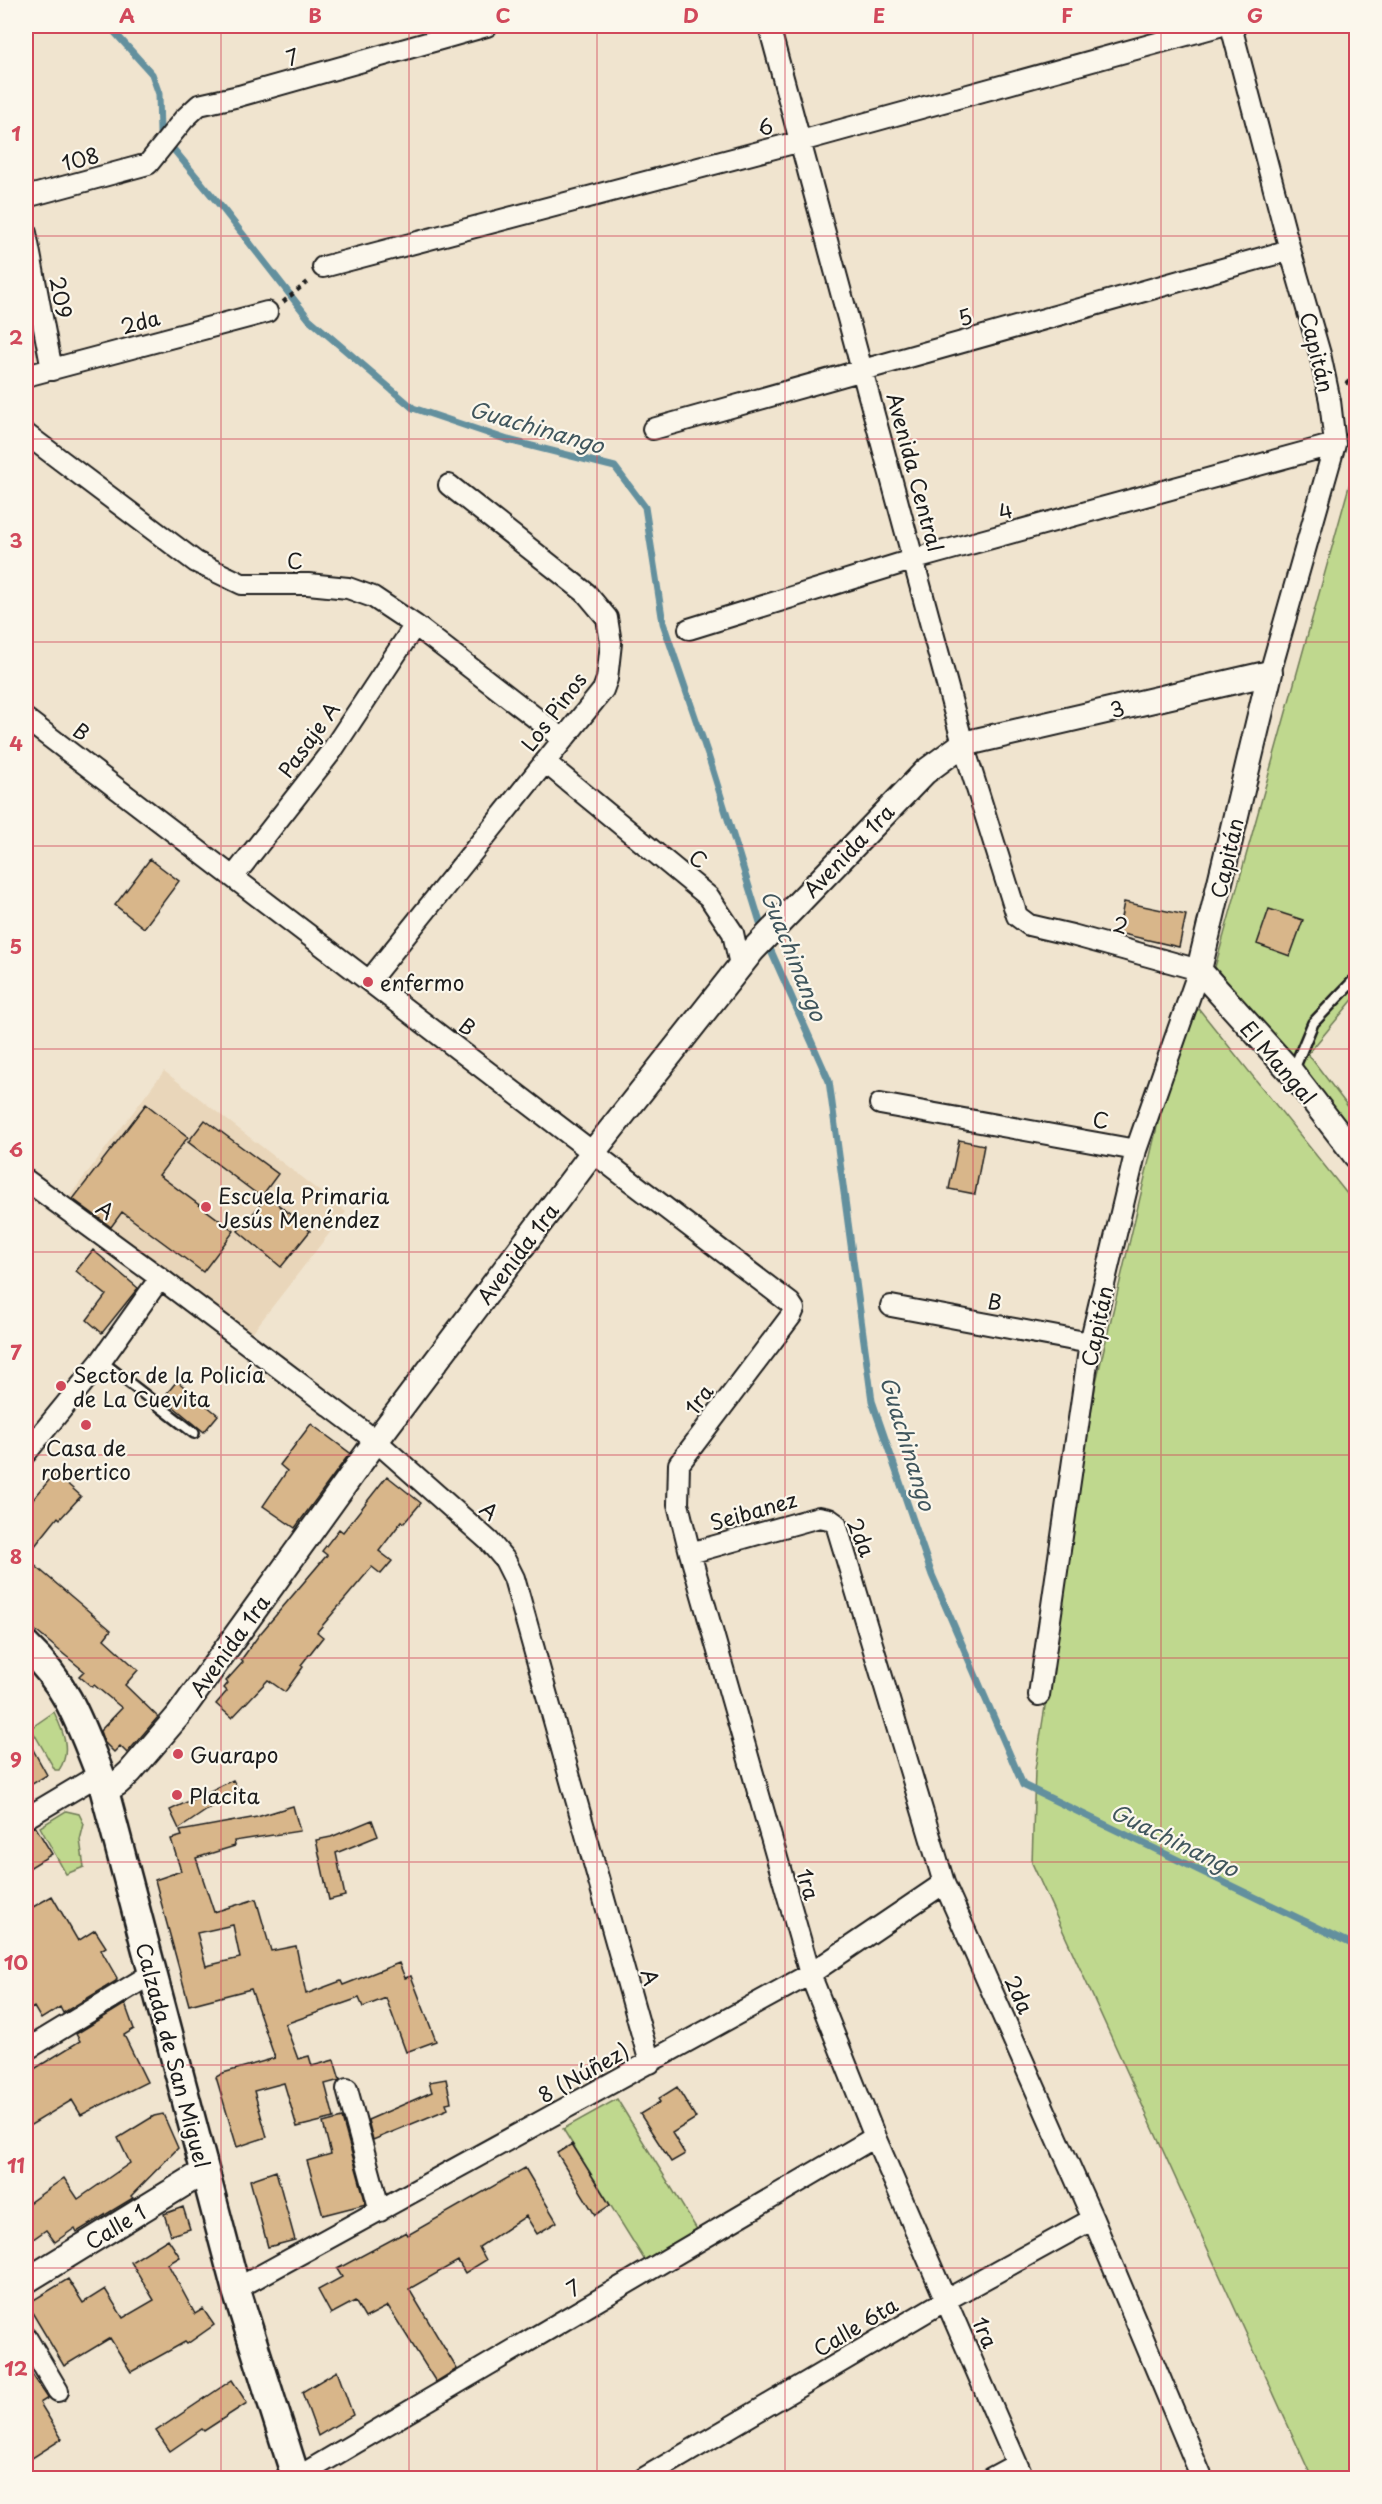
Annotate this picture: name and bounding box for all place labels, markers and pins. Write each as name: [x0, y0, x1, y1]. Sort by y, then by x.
place label: enfermo: [380, 966, 464, 998]
marker: enfermo: [361, 975, 375, 989]
place label: Escuela Primaria Jesús Menéndez: [218, 1179, 390, 1235]
marker: Escuela Primaria Jesús Menéndez: [199, 1200, 213, 1214]
place label: Sector de la Policía de La Cuevita: [73, 1358, 265, 1414]
marker: Sector de la Policía de La Cuevita: [54, 1379, 68, 1393]
marker: Casa de robertico: [79, 1418, 93, 1432]
place label: Casa de robertico: [41, 1431, 131, 1487]
place label: Guarapo: [190, 1738, 278, 1770]
marker: Guarapo: [171, 1747, 185, 1761]
place label: Placita: [189, 1779, 260, 1811]
marker: Placita: [170, 1788, 184, 1802]

